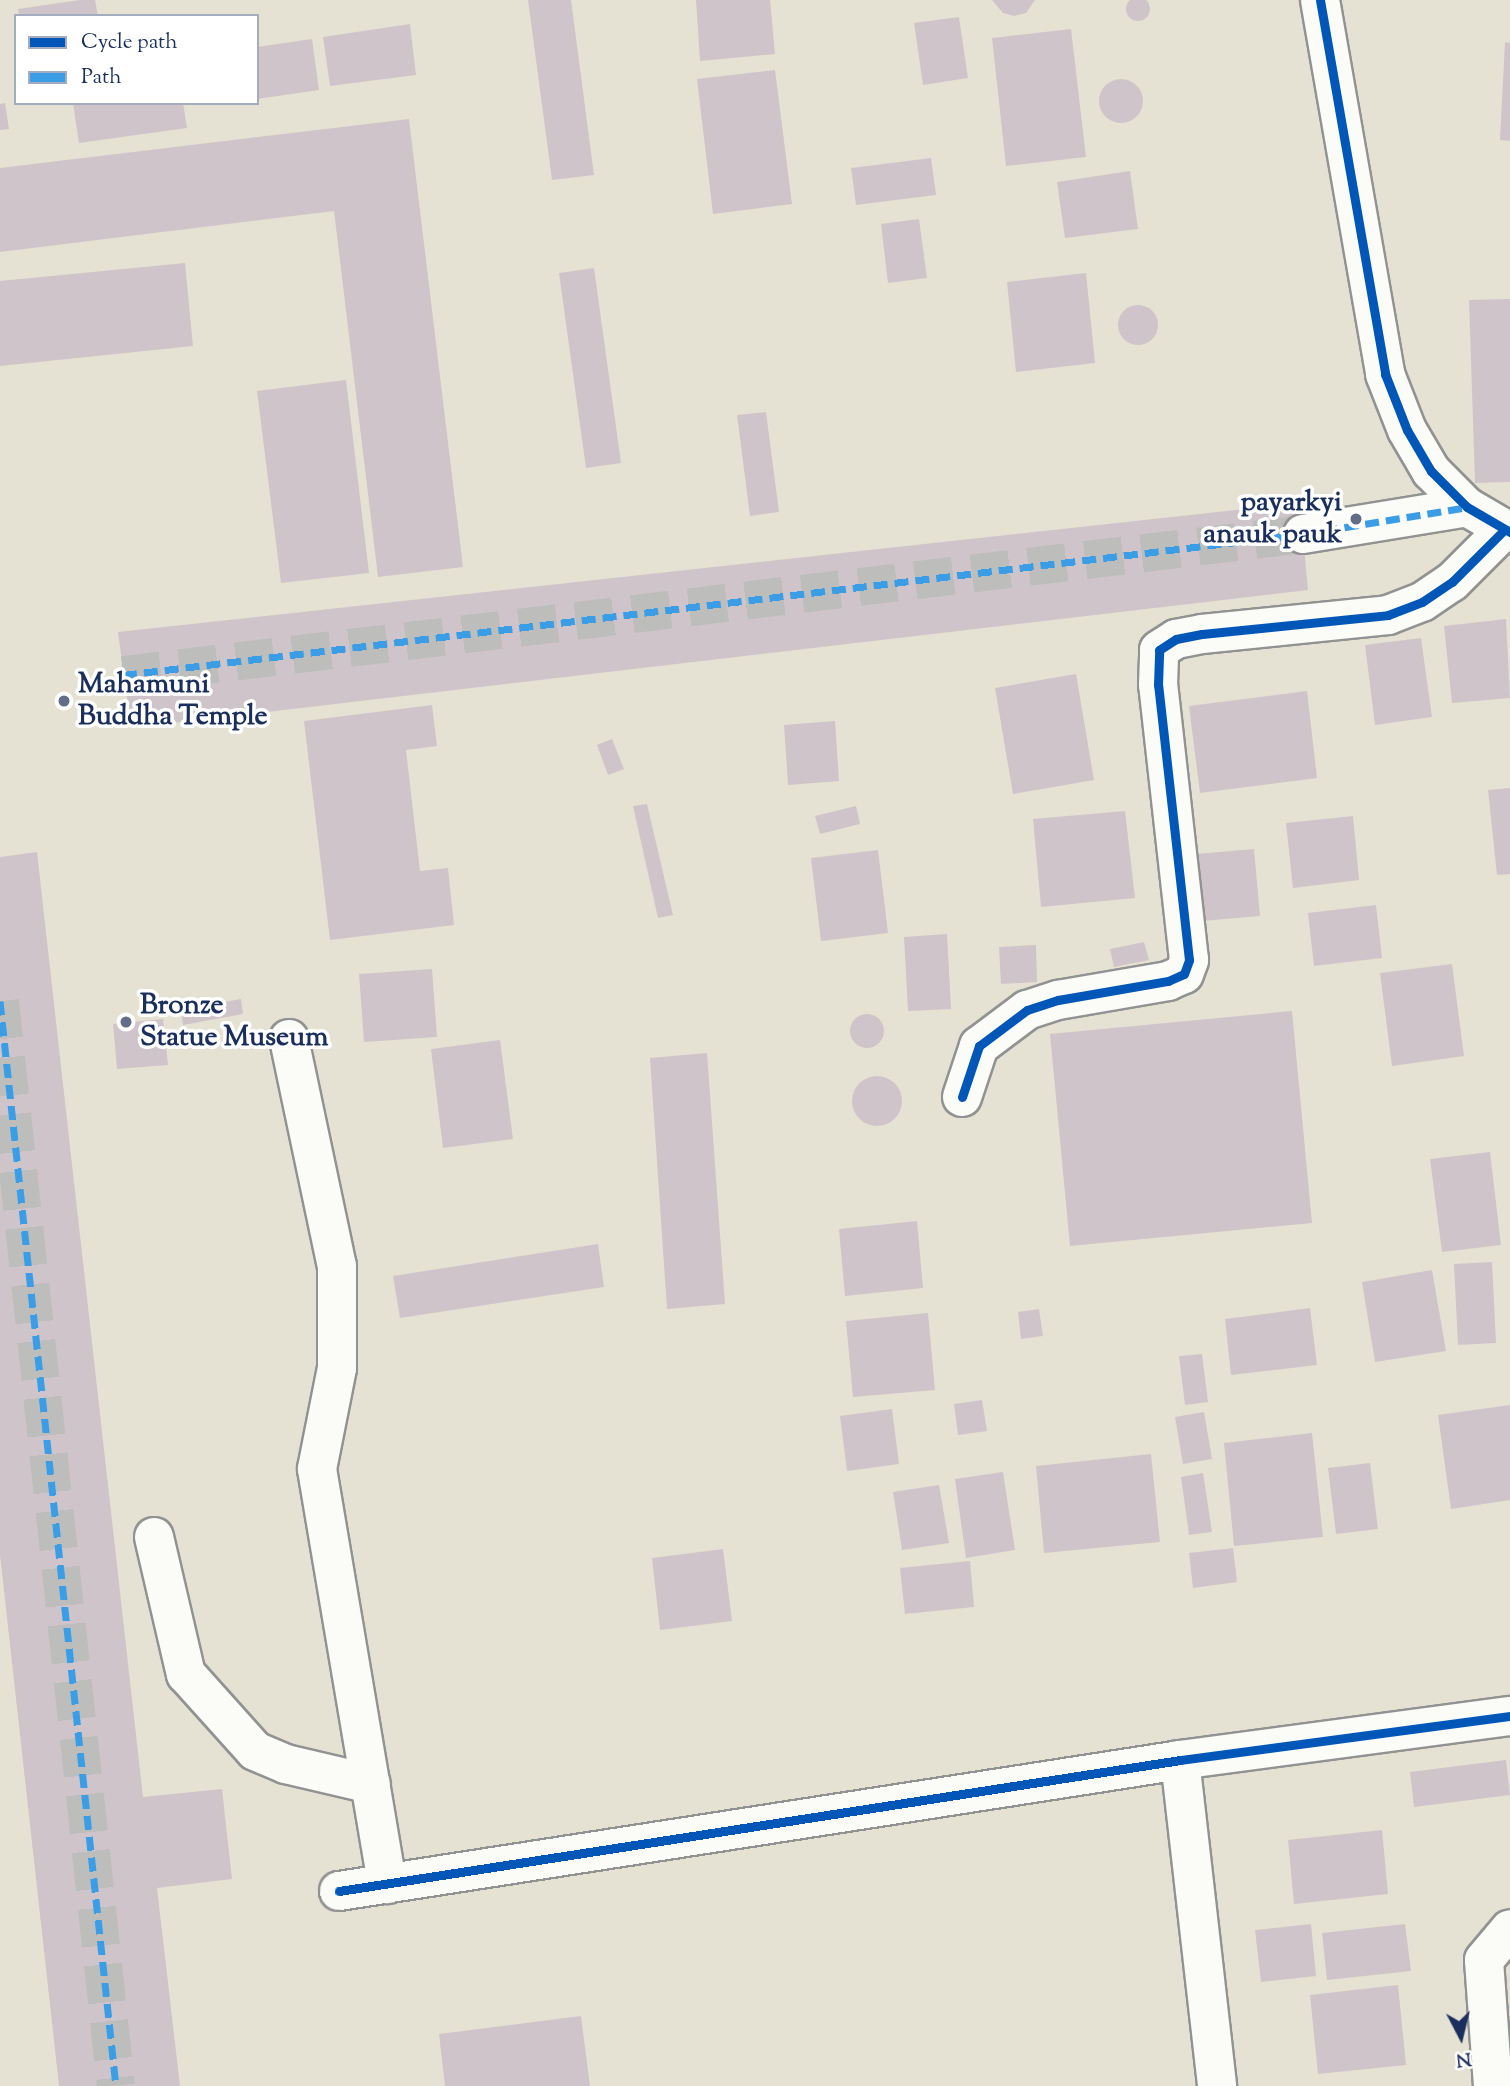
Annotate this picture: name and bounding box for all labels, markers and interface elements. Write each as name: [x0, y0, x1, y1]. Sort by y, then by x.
legend: [14, 14, 259, 105]
text: Cycle path: [81, 28, 178, 58]
text: Path: [81, 63, 122, 93]
place label: payarkyi anauk pauk: [1203, 486, 1342, 552]
marker: payarkyi anauk pauk: [1348, 511, 1364, 527]
place label: Mahamuni Buddha Temple: [78, 668, 268, 734]
marker: Mahamuni Buddha Temple: [56, 693, 72, 709]
place label: Bronze Statue Museum: [140, 989, 328, 1055]
marker: Bronze Statue Museum: [118, 1014, 134, 1030]
north arrow: [1426, 2002, 1496, 2072]
text: N: [1454, 2044, 1473, 2073]

